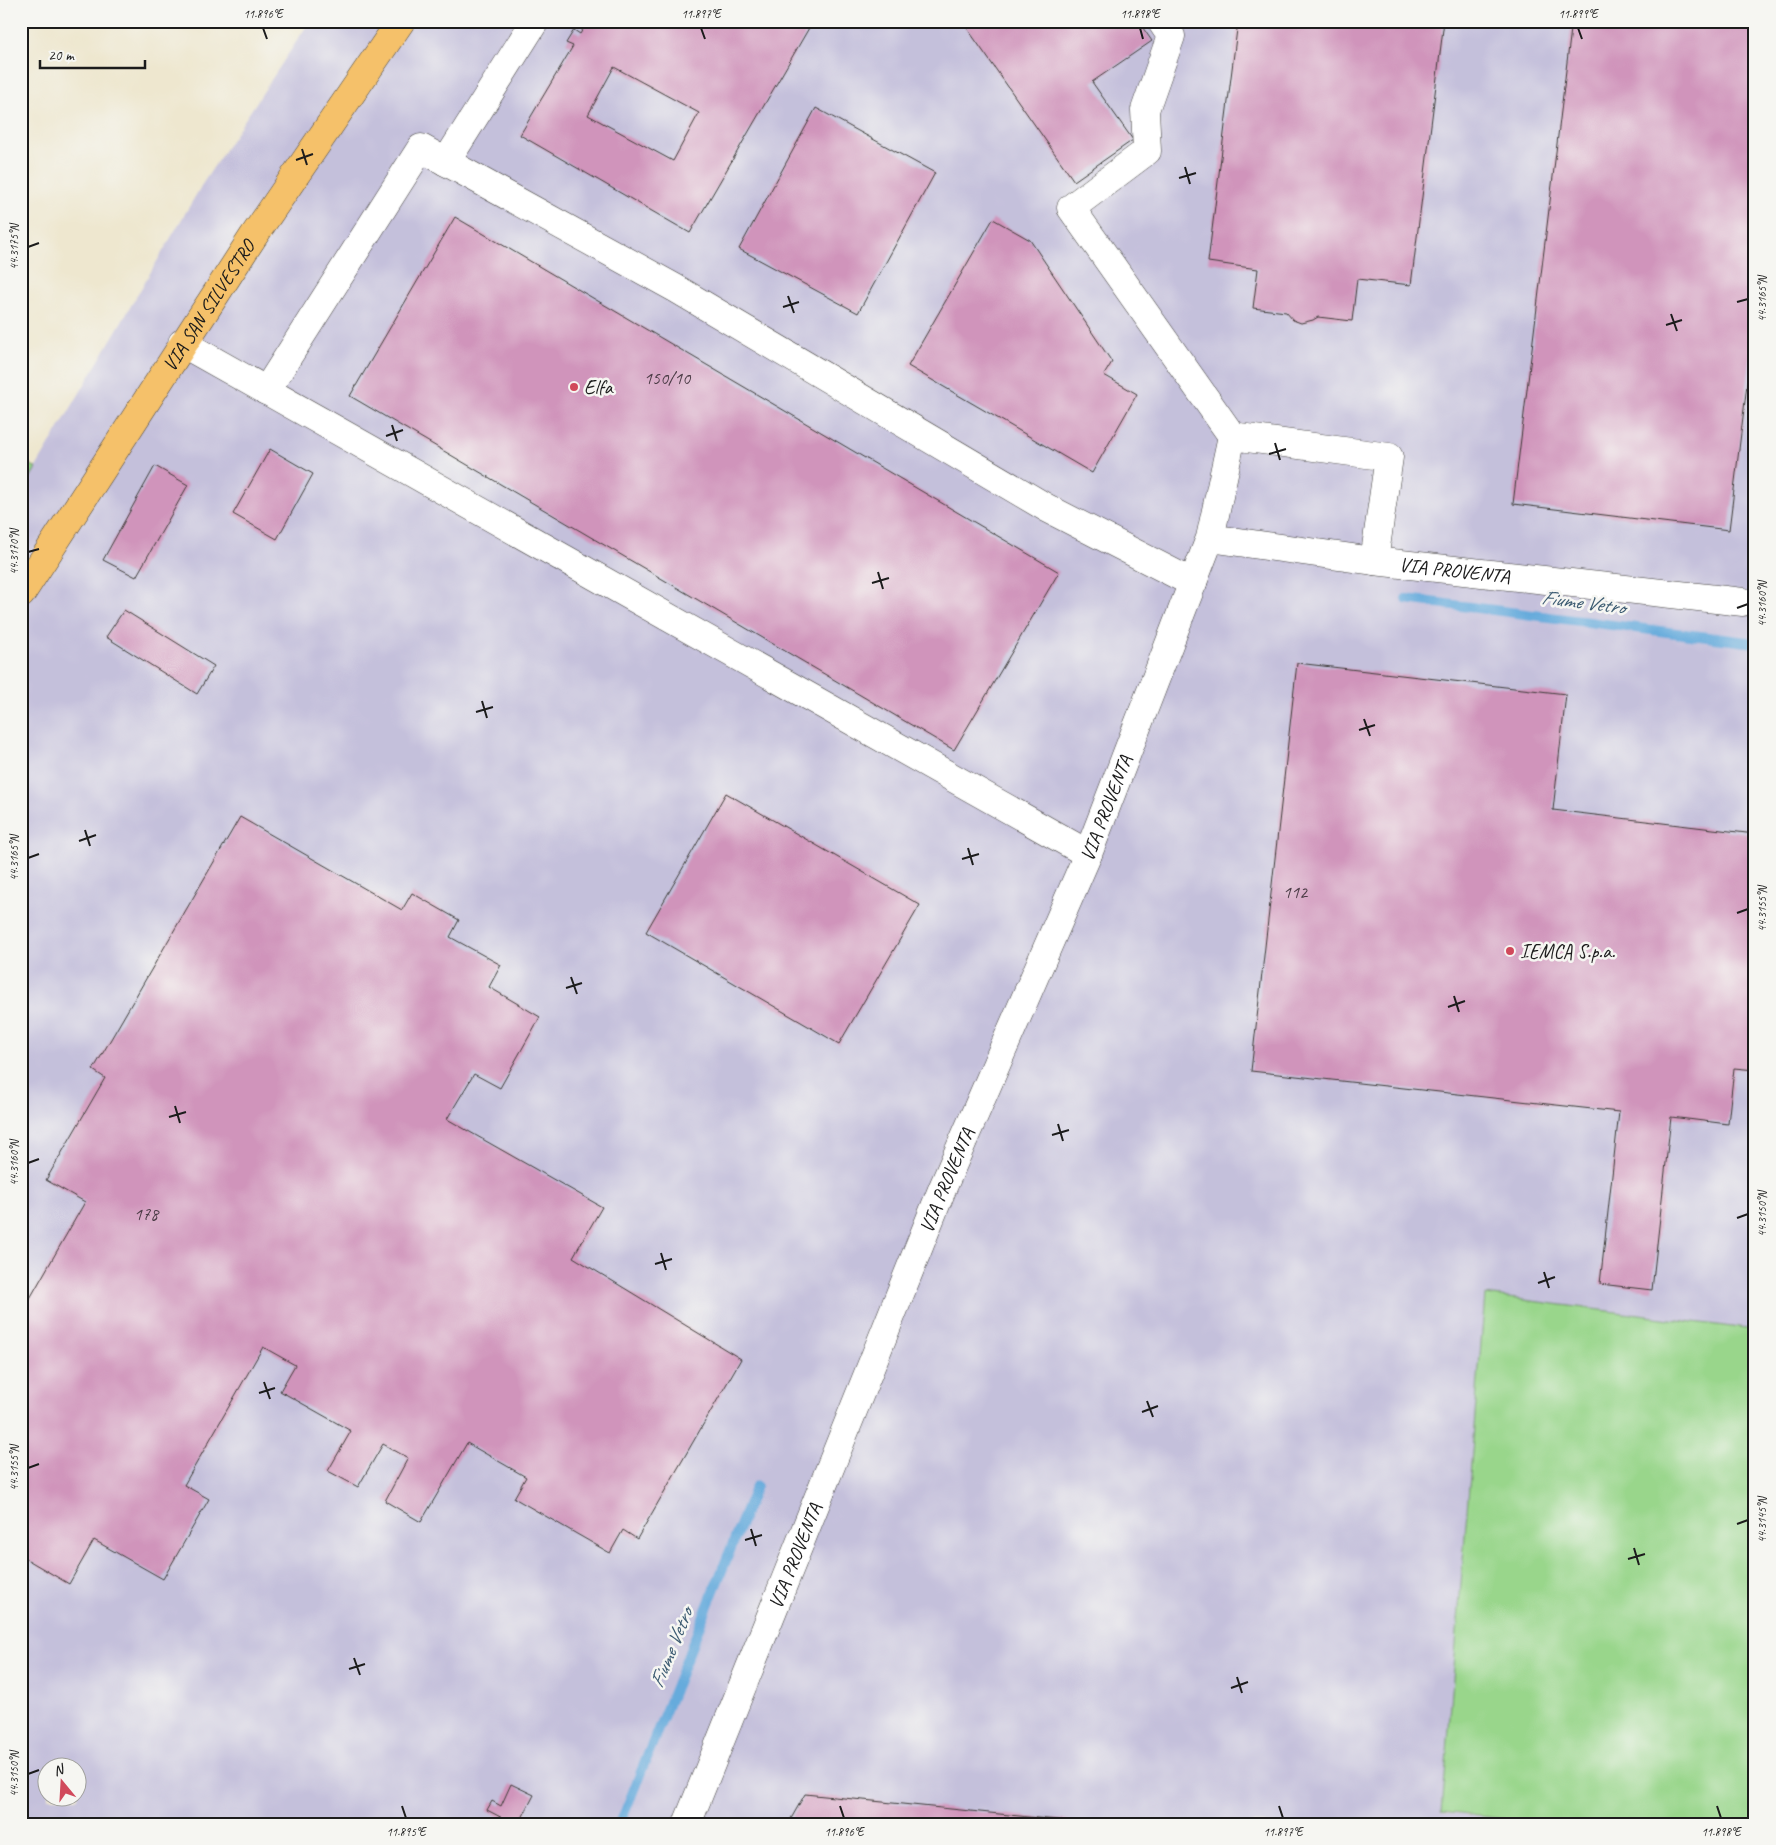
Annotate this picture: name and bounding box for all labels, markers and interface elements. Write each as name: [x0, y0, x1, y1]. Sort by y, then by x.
text: 11.896°E: [243, 6, 284, 22]
text: 11.897°E: [681, 6, 722, 22]
text: 11.898°E: [1120, 6, 1161, 22]
text: 11.899°E: [1558, 6, 1599, 22]
scale bar: [40, 38, 145, 70]
text: 20 m: [48, 46, 75, 65]
text: 44.3175°N: [6, 223, 22, 270]
street label: VIA SAN SILVESTRO: [157, 234, 262, 376]
text: 44.3165°N: [1754, 275, 1770, 322]
house number: 150/10: [644, 367, 692, 389]
place label: Elfa: [584, 375, 614, 400]
marker: Elfa: [568, 381, 580, 393]
text: 44.3170°N: [6, 528, 22, 575]
street label: VIA PROVENTA: [1398, 552, 1512, 589]
text: 44.3160°N: [1754, 580, 1770, 627]
water label: Fiume Vetro: [1540, 584, 1630, 620]
street label: VIA PROVENTA: [1075, 751, 1138, 865]
text: 44.3165°N: [6, 834, 22, 881]
house number: 112: [1283, 881, 1309, 903]
text: 44.3155°N: [1754, 885, 1770, 932]
place label: IEMCA S.p.a.: [1520, 939, 1615, 964]
marker: IEMCA S.p.a.: [1504, 945, 1516, 957]
street label: VIA PROVENTA: [914, 1124, 980, 1236]
text: 44.3160°N: [6, 1139, 22, 1186]
text: 44.3150°N: [1754, 1190, 1770, 1237]
house number: 178: [134, 1203, 160, 1225]
text: 44.3155°N: [6, 1444, 22, 1491]
text: 44.3145°N: [1754, 1496, 1770, 1543]
street label: VIA PROVENTA: [763, 1499, 828, 1612]
water label: Fiume Vetro: [643, 1601, 700, 1692]
text: 44.3150°N: [6, 1750, 22, 1797]
north arrow: [38, 1758, 88, 1808]
text: N: [51, 1760, 67, 1780]
text: 11.895°E: [386, 1824, 427, 1840]
text: 11.896°E: [824, 1824, 865, 1840]
text: 11.897°E: [1263, 1824, 1304, 1840]
text: 11.898°E: [1701, 1824, 1742, 1840]

